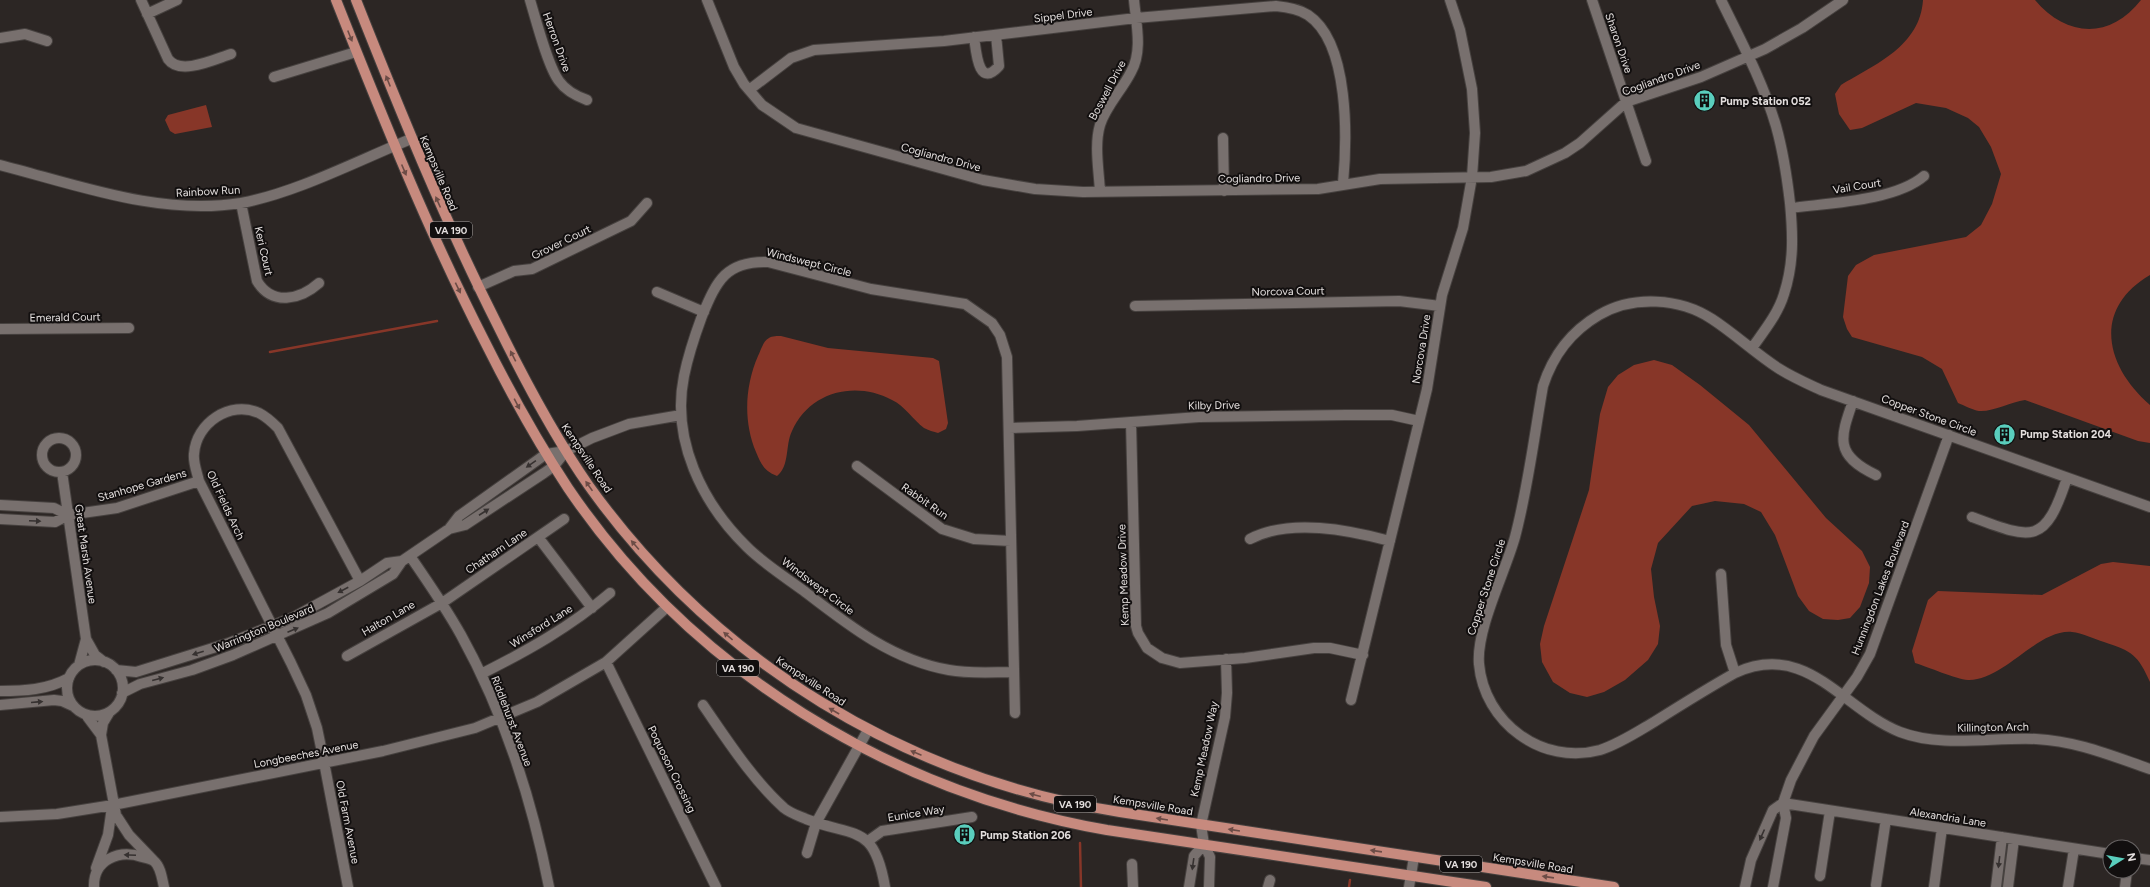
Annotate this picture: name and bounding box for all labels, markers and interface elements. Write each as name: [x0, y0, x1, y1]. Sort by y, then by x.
street label: Sippel Drive: [1033, 5, 1093, 26]
street label: Herron Drive: [540, 11, 573, 74]
street label: Sharon Drive: [1602, 11, 1635, 75]
one-way arrow: [347, 31, 353, 42]
street label: Boswell Drive: [1086, 58, 1129, 122]
street label: Cogliandro Drive: [1620, 58, 1702, 99]
one-way arrow: [385, 75, 391, 87]
building icon: Pump Station 052: [1692, 88, 1718, 114]
place label: Pump Station 052: [1720, 95, 1811, 108]
street label: Kempsville Road: [417, 133, 460, 213]
street label: Cogliandro Drive: [899, 141, 982, 174]
one-way arrow: [400, 164, 407, 176]
street label: Cogliandro Drive: [1218, 171, 1300, 186]
street label: Vail Court: [1832, 176, 1882, 197]
street label: Rainbow Run: [176, 183, 241, 200]
one-way arrow: [434, 195, 440, 207]
road number: VA 190: [430, 222, 472, 238]
street label: Grover Court: [529, 222, 593, 262]
street label: Keri Court: [252, 225, 275, 277]
street label: Windswept Circle: [765, 246, 853, 279]
one-way arrow: [455, 282, 461, 294]
street label: Norcova Court: [1251, 284, 1325, 299]
street label: Emerald Court: [29, 310, 101, 325]
street label: Norcova Drive: [1410, 313, 1433, 385]
one-way arrow: [510, 350, 516, 362]
street label: Copper Stone Circle: [1879, 392, 1978, 439]
one-way arrow: [514, 398, 520, 410]
street label: Kilby Drive: [1188, 399, 1240, 412]
street label: Kempsville Road: [559, 421, 615, 495]
building icon: Pump Station 204: [1991, 421, 2017, 447]
place label: Pump Station 204: [2020, 428, 2112, 441]
one-way arrow: [525, 460, 536, 468]
street label: Stanhope Gardens: [96, 467, 188, 504]
street label: Old Fields Arch: [204, 469, 247, 542]
one-way arrow: [585, 480, 593, 491]
street label: Rabbit Run: [899, 481, 951, 522]
street label: Great Marsh Avenue: [72, 503, 99, 605]
one-way arrow: [478, 509, 490, 516]
one-way arrow: [29, 518, 42, 524]
street label: Hunningdon Lakes Boulevard: [1849, 519, 1912, 657]
street label: Kemp Meadow Drive: [1115, 524, 1132, 626]
street label: Chatham Lane: [463, 526, 529, 577]
street label: Copper Stone Circle: [1465, 537, 1508, 637]
one-way arrow: [631, 540, 640, 550]
street label: Windswept Circle: [779, 555, 856, 618]
one-way arrow: [337, 587, 349, 594]
street label: Halton Lane: [359, 598, 417, 639]
street label: Warrington Boulevard: [213, 602, 316, 655]
street label: Winsford Lane: [508, 602, 575, 651]
one-way arrow: [288, 626, 300, 632]
one-way arrow: [722, 632, 733, 641]
one-way arrow: [192, 650, 204, 656]
street label: Kempsville Road: [773, 654, 848, 709]
road number: VA 190: [717, 660, 759, 676]
street label: Riddlehurst Avenue: [488, 674, 535, 768]
one-way arrow: [152, 676, 164, 682]
one-way arrow: [31, 699, 43, 705]
street label: Kemp Meadow Way: [1188, 700, 1221, 798]
one-way arrow: [828, 707, 840, 714]
street label: Killington Arch: [1957, 720, 2029, 735]
street label: Poquoson Crossing: [645, 724, 698, 815]
street label: Longbeeches Avenue: [253, 738, 360, 771]
one-way arrow: [910, 750, 921, 756]
street label: Old Farm Avenue: [333, 779, 362, 865]
one-way arrow: [1029, 791, 1041, 797]
street label: Kempsville Road: [1112, 793, 1194, 818]
road number: VA 190: [1054, 796, 1096, 812]
street label: Eunice Way: [887, 803, 946, 824]
street label: Alexandria Lane: [1909, 805, 1987, 830]
one-way arrow: [1156, 816, 1169, 822]
building icon: Pump Station 206: [951, 822, 977, 848]
one-way arrow: [1228, 827, 1240, 833]
place label: Pump Station 206: [980, 829, 1072, 842]
one-way arrow: [1759, 829, 1765, 840]
north arrow: [2102, 839, 2142, 879]
one-way arrow: [1370, 848, 1382, 854]
street label: Kempsville Road: [1492, 851, 1574, 876]
one-way arrow: [123, 852, 136, 858]
text: N: [2124, 852, 2139, 863]
road number: VA 190: [1440, 856, 1482, 872]
one-way arrow: [1996, 856, 2002, 868]
one-way arrow: [1190, 858, 1196, 870]
one-way arrow: [1542, 874, 1554, 880]

